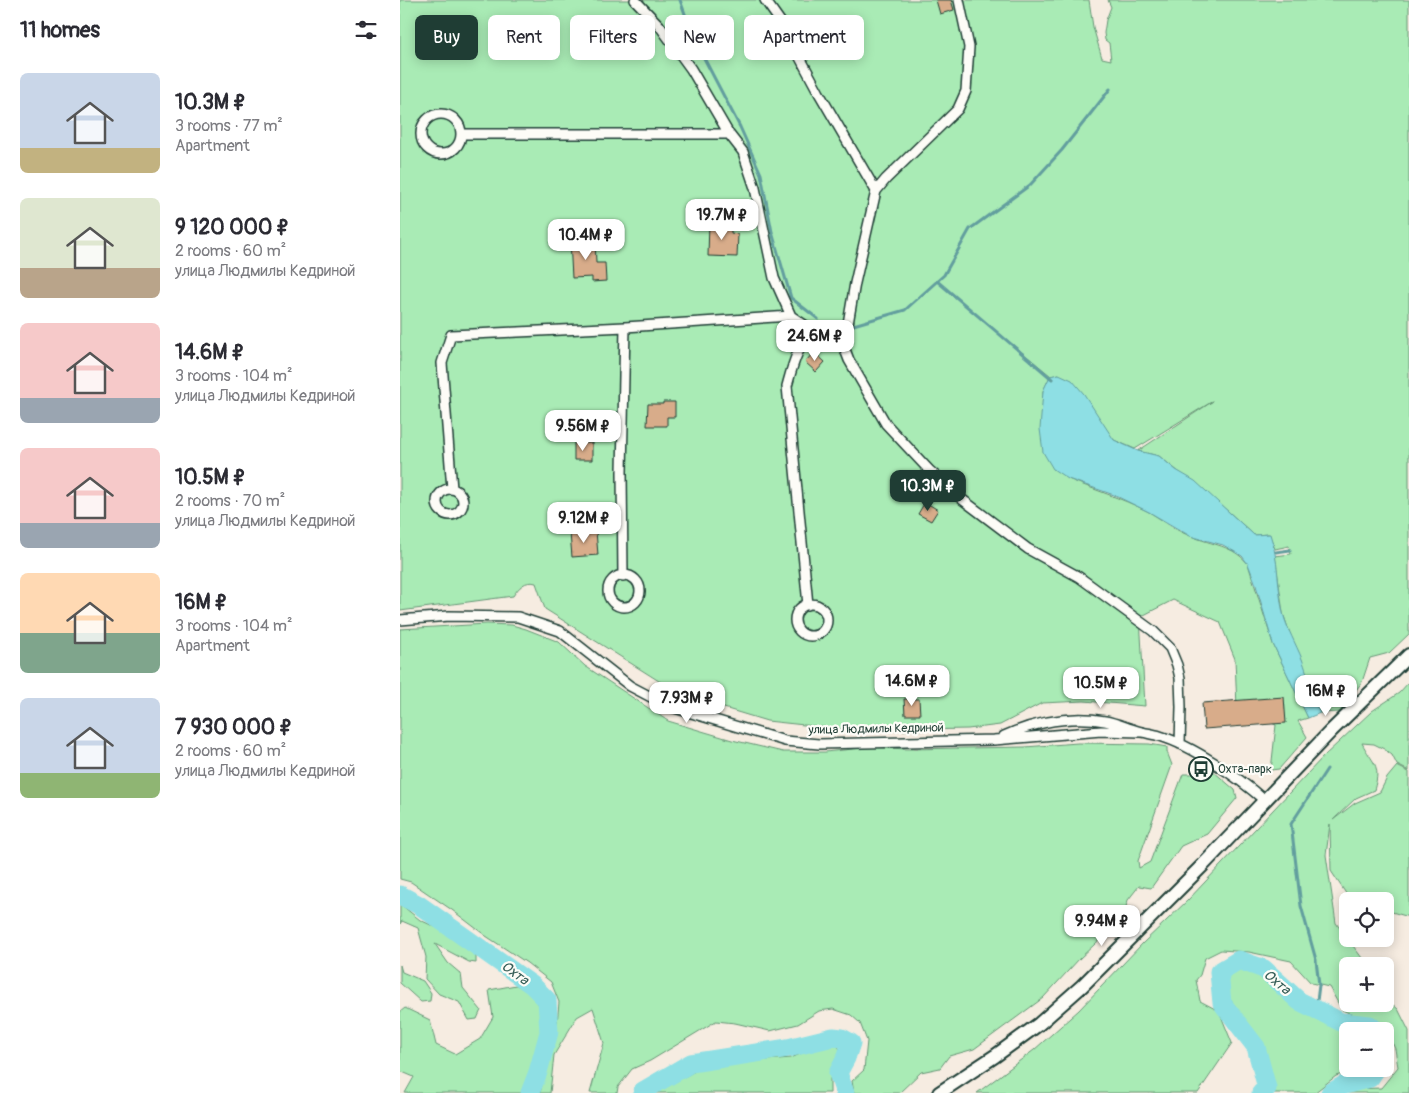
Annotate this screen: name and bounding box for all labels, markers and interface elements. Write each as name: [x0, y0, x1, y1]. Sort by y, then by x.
chip: Buy: [415, 15, 478, 60]
chip: Rent: [488, 15, 560, 60]
chip: Filters: [570, 15, 655, 60]
chip: New: [665, 15, 734, 60]
chip: Apartment: [744, 15, 864, 60]
icon: filters: [352, 16, 380, 44]
text: 11 homes: [20, 17, 100, 44]
text: 10.3M ₽: [175, 89, 246, 116]
icon: home: [60, 93, 120, 153]
text: 3 rooms · 77 m²: [175, 116, 283, 136]
text: Apartment: [175, 136, 250, 156]
pin: 19.7M ₽: [676, 198, 768, 241]
text: 19.7M ₽: [696, 205, 748, 225]
text: 9 120 000 ₽: [175, 214, 289, 241]
icon: home: [60, 218, 120, 278]
pin: 10.4M ₽: [540, 218, 632, 261]
text: 10.4M ₽: [559, 225, 613, 245]
text: 2 rooms · 60 m²: [175, 241, 286, 261]
text: улица Людмилы Кедриной: [175, 261, 355, 281]
pin: 24.6M ₽: [769, 320, 861, 362]
text: 24.6M ₽: [787, 326, 843, 346]
text: 14.6M ₽: [175, 339, 245, 366]
icon: home: [60, 343, 120, 403]
text: 3 rooms · 104 m²: [175, 366, 292, 386]
text: улица Людмилы Кедриной: [175, 386, 355, 406]
pin: 9.56M ₽: [537, 410, 629, 452]
text: 9.56M ₽: [556, 416, 610, 436]
text: 10.5M ₽: [175, 464, 246, 491]
icon: home: [60, 468, 120, 528]
pin: 10.3M ₽: [882, 470, 974, 512]
text: 10.3M ₽: [901, 476, 955, 496]
text: 2 rooms · 70 m²: [175, 491, 285, 511]
pin: 9.12M ₽: [538, 502, 630, 544]
text: 9.12M ₽: [558, 508, 610, 528]
text: улица Людмилы Кедриной: [175, 511, 355, 531]
text: 16M ₽: [175, 589, 228, 616]
icon: home: [60, 593, 120, 653]
text: 3 rooms · 104 m²: [175, 616, 292, 636]
text: Apartment: [175, 636, 250, 656]
pin: 14.6M ₽: [866, 664, 958, 707]
pin: 10.5M ₽: [1055, 666, 1147, 709]
text: 14.6M ₽: [886, 671, 938, 691]
text: 10.5M ₽: [1074, 673, 1128, 693]
pin: 16M ₽: [1291, 674, 1361, 717]
text: 16M ₽: [1306, 681, 1346, 701]
pin: 7.93M ₽: [641, 682, 733, 724]
text: 7.93M ₽: [660, 688, 714, 708]
text: 7 930 000 ₽: [175, 714, 292, 741]
icon: home: [60, 718, 120, 778]
street label: улица Людмилы Кедриной: [807, 720, 944, 738]
text: 2 rooms · 60 m²: [175, 741, 286, 761]
bus stop icon: Охта-парк: [1188, 756, 1214, 782]
text: улица Людмилы Кедриной: [175, 761, 355, 781]
place label: Охта-парк: [1218, 762, 1272, 777]
map controls: [1339, 892, 1394, 1077]
button: locate: [1339, 892, 1394, 947]
pin: 9.94M ₽: [1056, 904, 1148, 947]
text: 9.94M ₽: [1075, 911, 1129, 931]
water label: Охта: [498, 957, 533, 989]
button: +: [1339, 957, 1394, 1012]
water label: Охта: [1260, 966, 1295, 999]
button: −: [1339, 1022, 1394, 1077]

